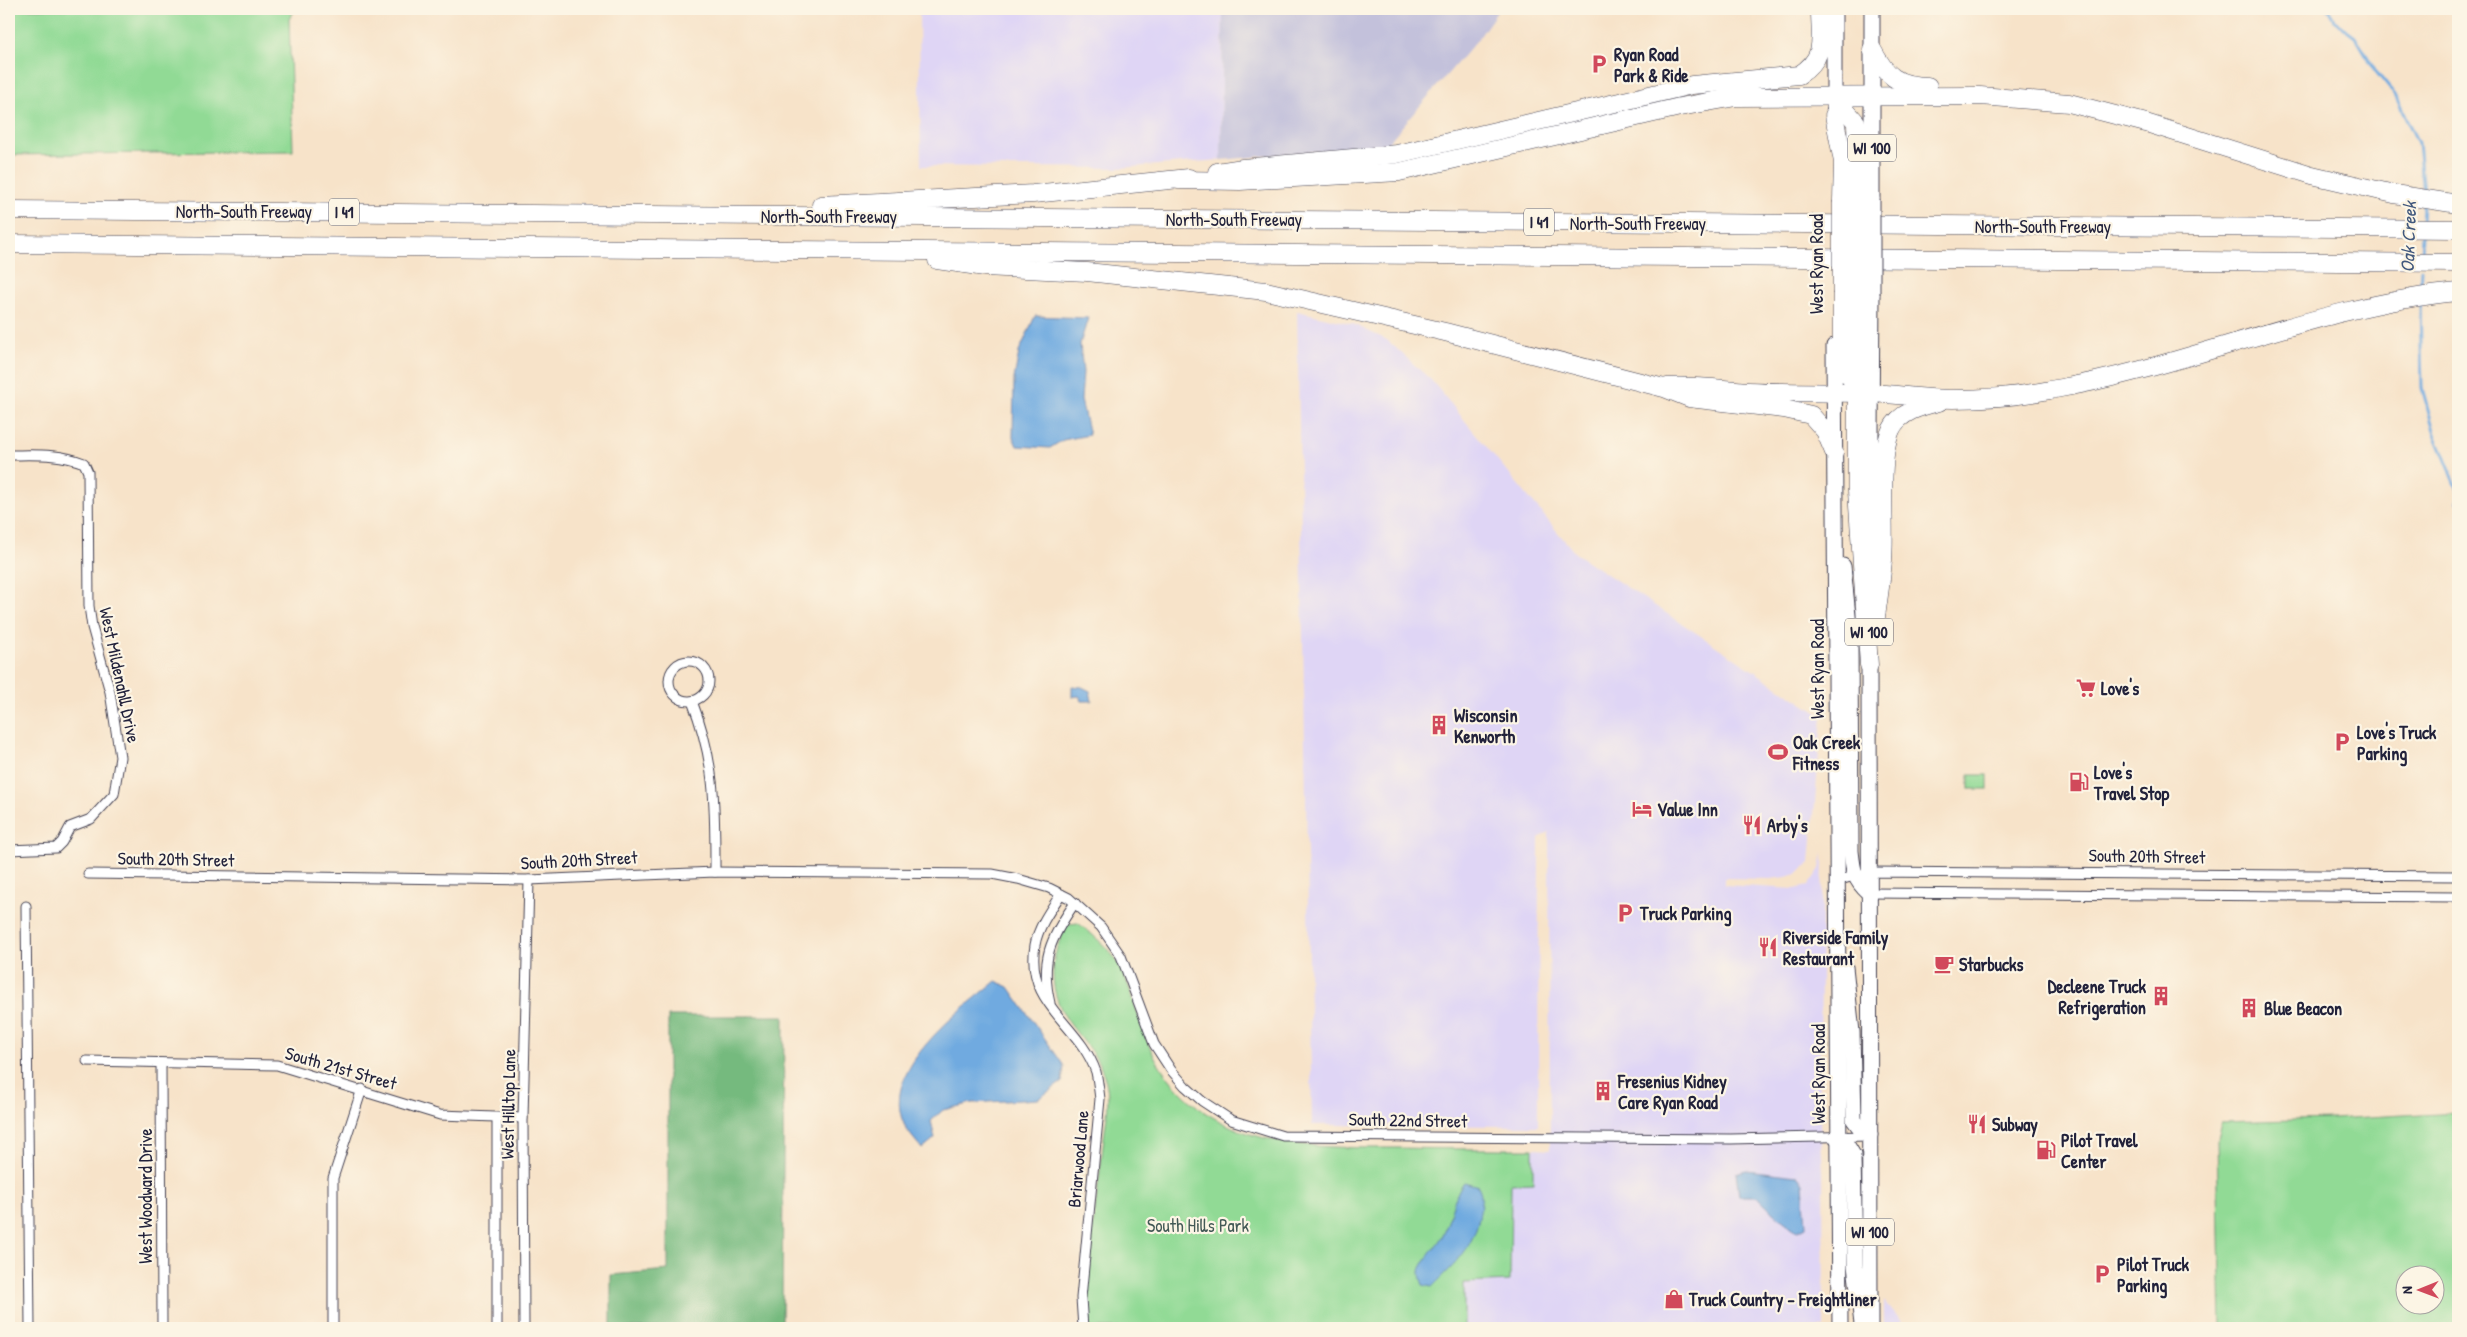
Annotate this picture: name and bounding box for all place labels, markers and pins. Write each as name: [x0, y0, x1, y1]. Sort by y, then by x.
place label: Ryan Road Park & Ride: [1614, 42, 1689, 88]
parking icon: Ryan Road Park & Ride: [1588, 53, 1610, 75]
place label: Love's: [2101, 676, 2139, 701]
supermarket icon: Love's: [2075, 677, 2097, 699]
place label: Wisconsin Kenworth: [1454, 703, 1518, 749]
building icon: Wisconsin Kenworth: [1428, 714, 1450, 736]
place label: Love's Truck Parking: [2357, 720, 2437, 767]
place label: Oak Creek Fitness: [1792, 730, 1861, 776]
parking icon: Love's Truck Parking: [2331, 731, 2353, 753]
sports icon: Oak Creek Fitness: [1767, 741, 1789, 763]
place label: Love's Travel Stop: [2093, 760, 2169, 807]
fuel station icon: Love's Travel Stop: [2068, 771, 2090, 793]
place label: Value Inn: [1657, 797, 1718, 822]
hotel icon: Value Inn: [1631, 798, 1653, 820]
place label: Arby's: [1767, 813, 1808, 839]
restaurant icon: Arby's: [1741, 814, 1763, 836]
place label: Truck Parking: [1639, 901, 1731, 927]
parking icon: Truck Parking: [1614, 902, 1636, 924]
place label: Riverside Family Restaurant: [1783, 925, 1889, 971]
restaurant icon: Riverside Family Restaurant: [1757, 936, 1779, 958]
place label: Starbucks: [1959, 952, 2024, 977]
cafe icon: Starbucks: [1933, 953, 1955, 975]
place label: Decleene Truck Refrigeration: [2048, 974, 2147, 1021]
building icon: Decleene Truck Refrigeration: [2150, 985, 2172, 1007]
place label: Blue Beacon: [2264, 996, 2342, 1021]
building icon: Blue Beacon: [2238, 997, 2260, 1019]
place label: Fresenius Kidney Care Ryan Road: [1617, 1069, 1727, 1116]
building icon: Fresenius Kidney Care Ryan Road: [1592, 1080, 1614, 1102]
place label: Subway: [1992, 1112, 2038, 1138]
restaurant icon: Subway: [1966, 1113, 1988, 1135]
place label: Pilot Travel Center: [2061, 1128, 2139, 1174]
fuel station icon: Pilot Travel Center: [2035, 1139, 2057, 1161]
place label: Pilot Truck Parking: [2117, 1252, 2190, 1299]
parking icon: Pilot Truck Parking: [2091, 1263, 2113, 1285]
place label: Truck Country - Freightliner: [1688, 1287, 1877, 1313]
shop icon: Truck Country - Freightliner: [1663, 1288, 1685, 1310]

